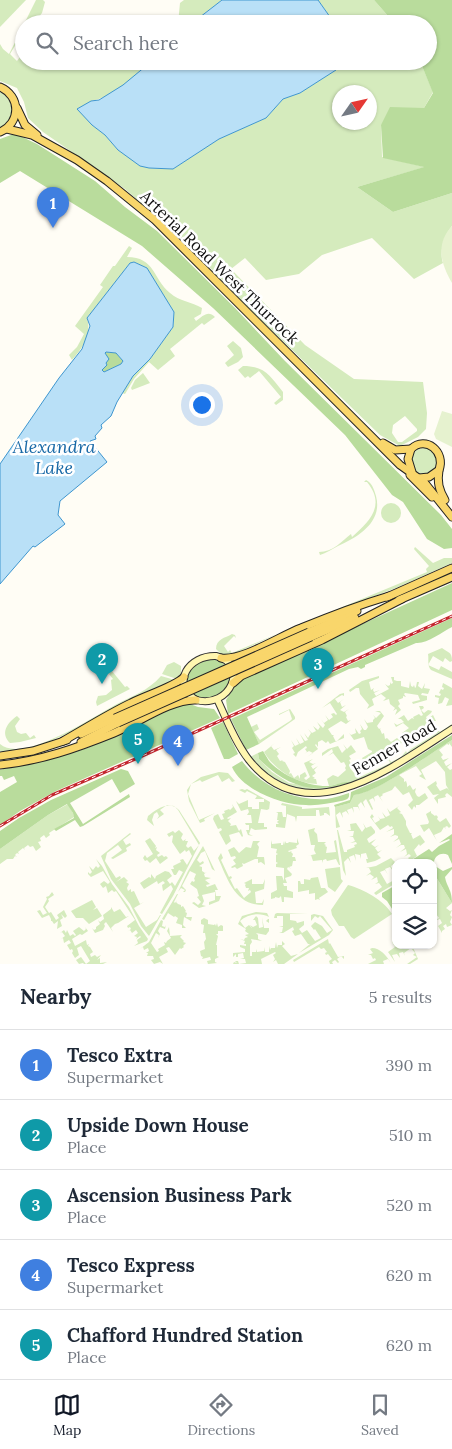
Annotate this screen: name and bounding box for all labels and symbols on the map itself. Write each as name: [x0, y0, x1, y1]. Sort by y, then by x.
north arrow: [332, 85, 377, 130]
street label: Arterial Road West Thurrock: [136, 185, 304, 348]
pin: 1: [37, 187, 69, 228]
your location: [189, 392, 215, 418]
water label: Alexandra Lake: [11, 435, 96, 479]
pin: 2: [86, 643, 118, 684]
pin: 3: [302, 648, 334, 689]
street label: Fenner Road: [348, 715, 440, 779]
pin: 5: [122, 723, 154, 764]
pin: 4: [162, 725, 194, 766]

